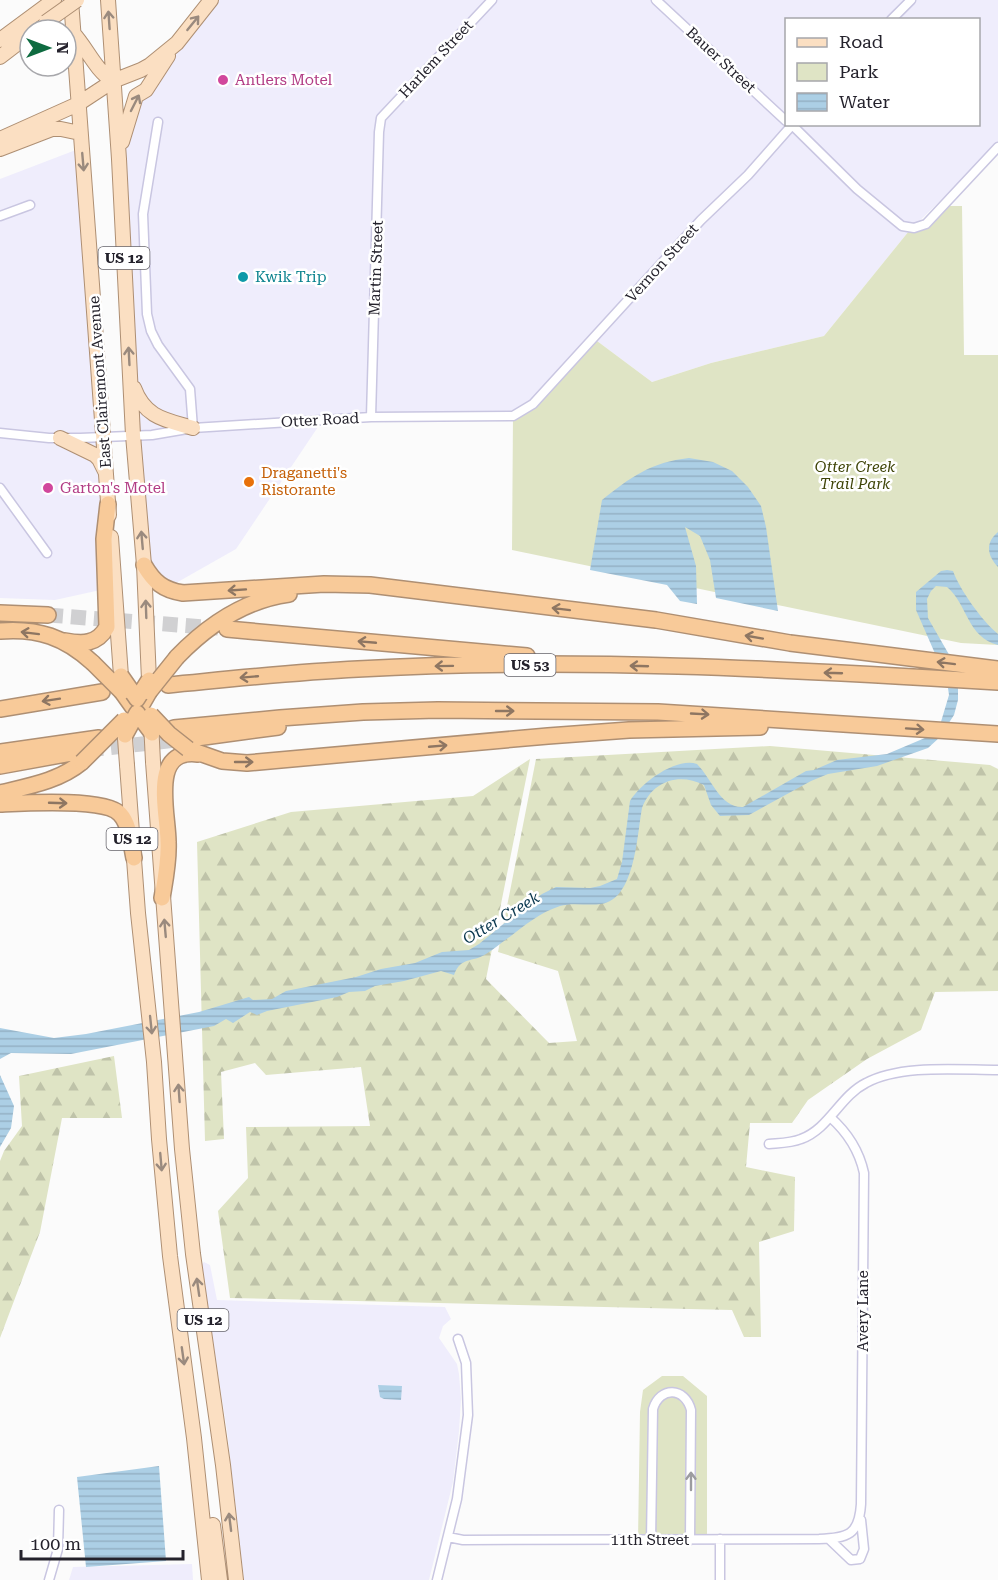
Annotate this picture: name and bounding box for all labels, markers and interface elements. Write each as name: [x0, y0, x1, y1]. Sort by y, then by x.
one-way arrow: [103, 10, 114, 30]
one-way arrow: [186, 15, 199, 31]
street label: Harlem Street: [395, 16, 477, 102]
north arrow: [18, 18, 78, 78]
legend: [785, 18, 980, 126]
street label: Bauer Street: [682, 23, 760, 97]
text: Road: [839, 31, 884, 52]
text: N: [53, 42, 72, 54]
text: Park: [839, 61, 879, 82]
place label: Antlers Motel: [235, 71, 333, 89]
marker: Antlers Motel: [216, 73, 230, 87]
text: Water: [839, 91, 890, 112]
one-way arrow: [129, 94, 141, 112]
one-way arrow: [77, 151, 88, 171]
street label: Martin Street: [365, 220, 387, 316]
street label: Vernon Street: [622, 220, 702, 306]
road number: US 12: [98, 247, 150, 269]
place label: Kwik Trip: [255, 268, 327, 286]
marker: Kwik Trip: [236, 270, 250, 284]
street label: East Clairemont Avenue: [85, 295, 115, 469]
one-way arrow: [124, 347, 135, 367]
street label: Otter Road: [280, 409, 360, 431]
park label: Otter Creek Trail Park: [815, 458, 896, 493]
place label: Draganetti's Ristorante: [261, 464, 347, 499]
marker: Draganetti's Ristorante: [242, 475, 256, 489]
place label: Garton's Motel: [60, 479, 166, 497]
marker: Garton's Motel: [41, 481, 55, 495]
one-way arrow: [136, 531, 147, 550]
one-way arrow: [227, 585, 247, 596]
one-way arrow: [140, 599, 151, 619]
one-way arrow: [551, 603, 571, 614]
one-way arrow: [20, 627, 40, 638]
one-way arrow: [744, 631, 764, 642]
one-way arrow: [357, 636, 377, 647]
road number: US 53: [504, 654, 556, 676]
one-way arrow: [937, 657, 957, 668]
one-way arrow: [434, 660, 454, 671]
one-way arrow: [629, 660, 649, 672]
one-way arrow: [824, 668, 844, 679]
one-way arrow: [240, 672, 259, 683]
one-way arrow: [42, 695, 61, 706]
one-way arrow: [495, 705, 515, 717]
one-way arrow: [690, 708, 710, 719]
one-way arrow: [904, 724, 924, 735]
one-way arrow: [428, 740, 448, 751]
one-way arrow: [234, 756, 254, 768]
one-way arrow: [48, 798, 68, 809]
road number: US 12: [106, 828, 158, 850]
water label: Otter Creek: [459, 888, 543, 948]
one-way arrow: [159, 918, 170, 938]
one-way arrow: [146, 1014, 157, 1034]
one-way arrow: [173, 1084, 184, 1103]
one-way arrow: [156, 1152, 167, 1172]
street label: Avery Lane: [854, 1270, 872, 1352]
one-way arrow: [193, 1278, 204, 1297]
road number: US 12: [178, 1309, 228, 1331]
one-way arrow: [177, 1345, 188, 1365]
one-way arrow: [685, 1472, 697, 1492]
one-way arrow: [224, 1512, 235, 1532]
scale bar: [21, 1523, 183, 1561]
street label: 11th Street: [611, 1531, 690, 1549]
text: 100 m: [30, 1533, 81, 1554]

